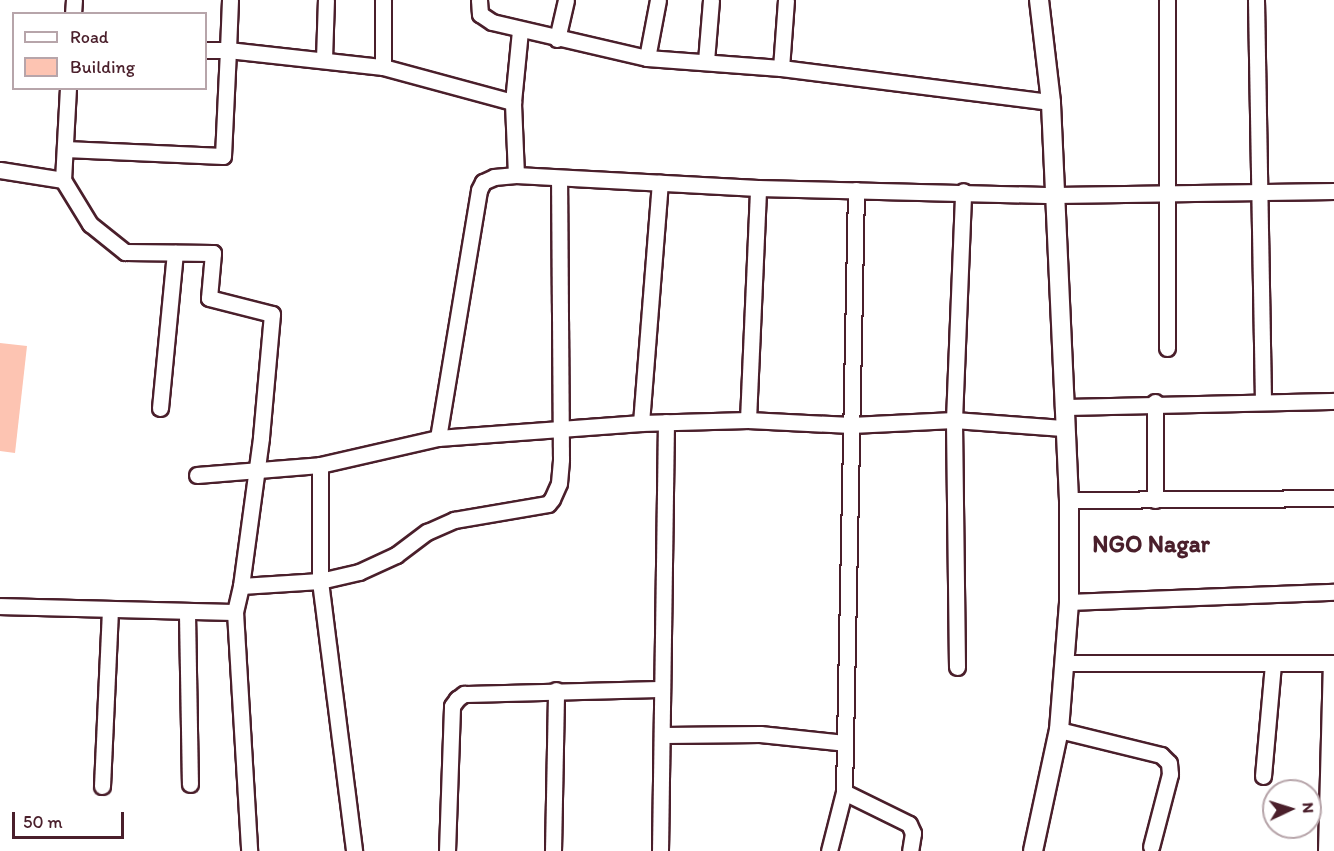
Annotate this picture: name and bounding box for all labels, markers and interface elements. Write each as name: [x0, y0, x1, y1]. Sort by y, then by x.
legend: [12, 12, 207, 90]
text: Road: [70, 26, 109, 48]
text: Building: [70, 56, 135, 78]
district label: NGO Nagar: [1092, 530, 1210, 558]
north arrow: [1262, 779, 1322, 839]
scale bar: [15, 800, 128, 838]
text: N: [1299, 802, 1318, 814]
text: 50 m: [23, 811, 63, 833]

